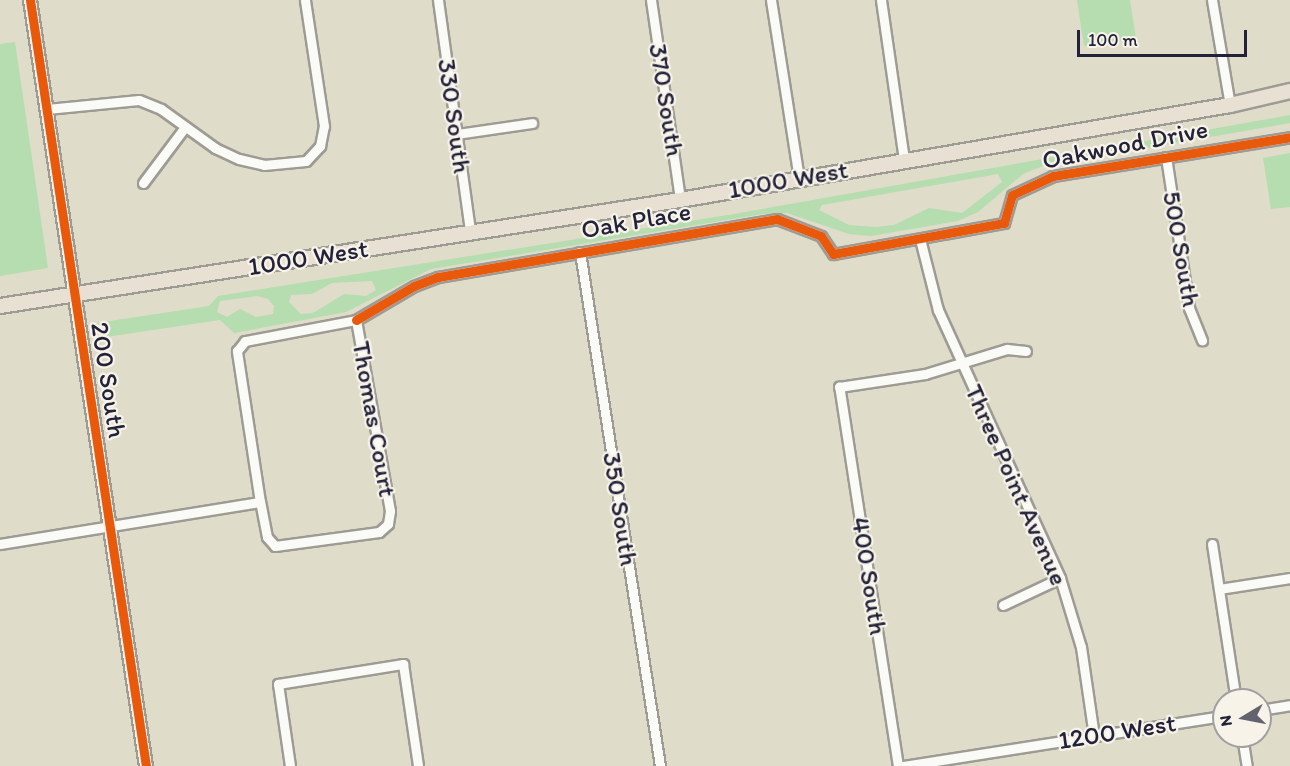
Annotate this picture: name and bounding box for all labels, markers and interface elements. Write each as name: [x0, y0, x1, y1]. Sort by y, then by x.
scale bar: [1080, 18, 1250, 56]
text: 100 m: [1088, 29, 1138, 51]
street label: 370 South: [642, 41, 690, 159]
street label: 330 South: [431, 57, 477, 175]
street label: Oakwood Drive: [1039, 114, 1211, 176]
street label: 1000 West: [726, 154, 850, 206]
street label: 500 South: [1156, 189, 1206, 309]
street label: Oak Place: [578, 196, 694, 246]
street label: 1000 West: [246, 233, 370, 283]
street label: 200 South: [83, 320, 133, 440]
street label: Thomas Court: [345, 339, 403, 499]
street label: Three Point Avenue: [958, 381, 1074, 589]
street label: 350 South: [596, 450, 644, 568]
street label: 400 South: [844, 515, 894, 637]
north arrow: [1212, 688, 1272, 748]
street label: 1200 West: [1056, 707, 1178, 757]
text: N: [1215, 714, 1236, 728]

